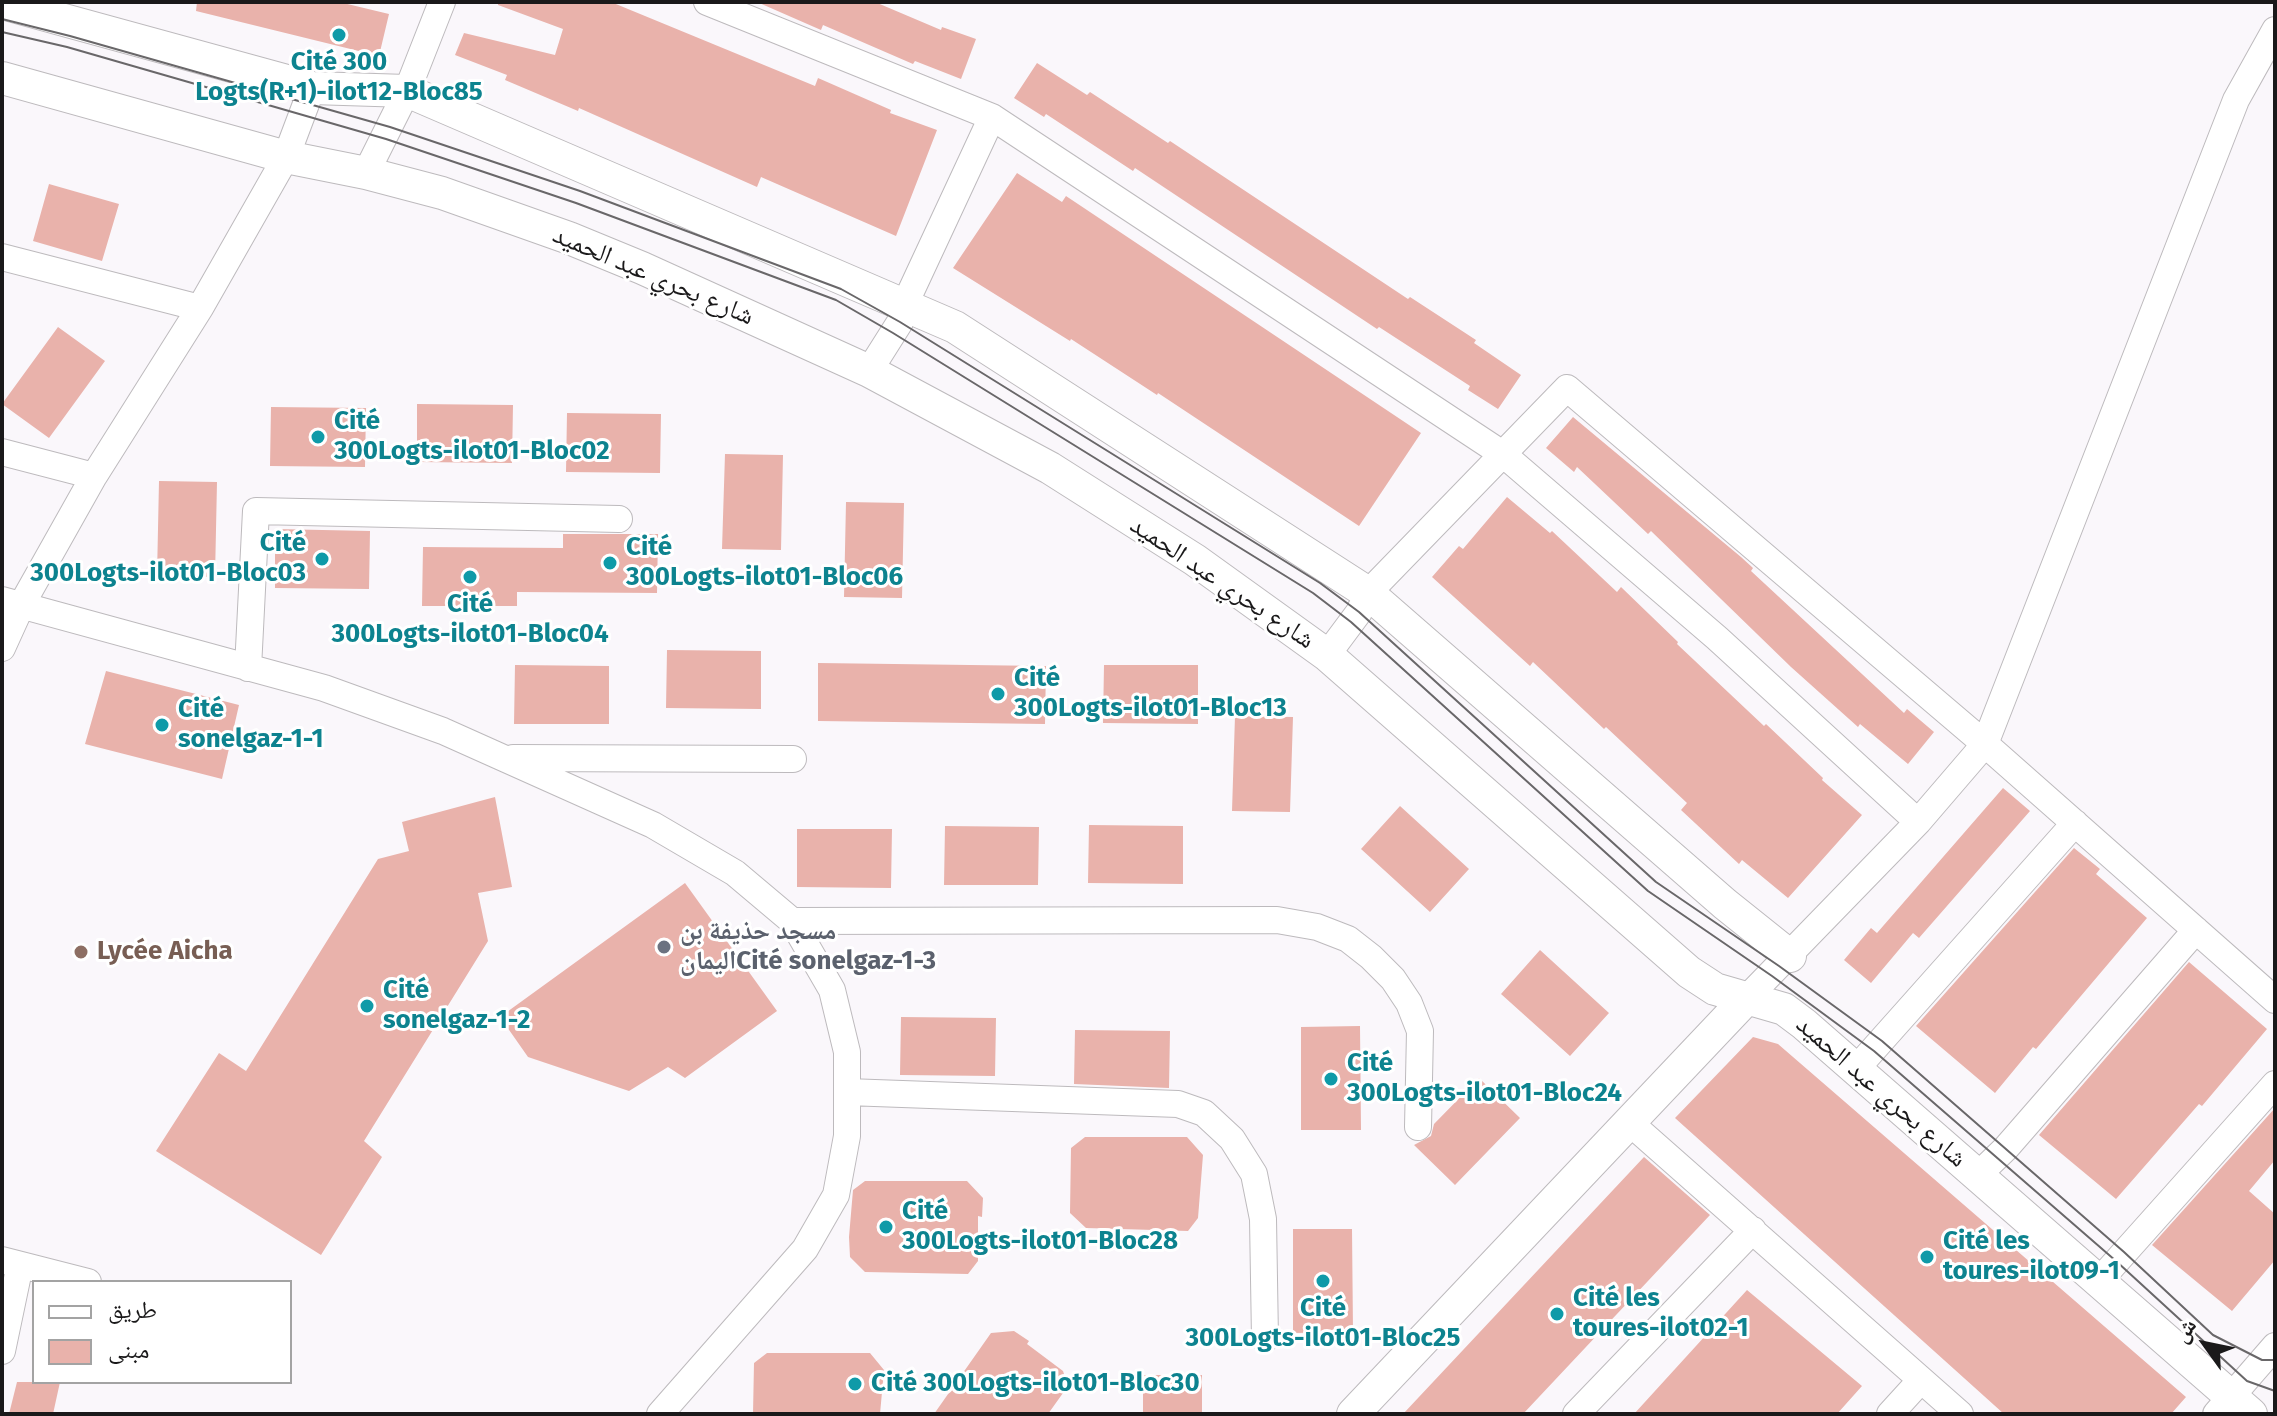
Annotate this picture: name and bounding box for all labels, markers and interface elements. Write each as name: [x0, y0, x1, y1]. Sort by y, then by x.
marker: Cité 300 Logts(R+1)-ilot12-Bloc85: [330, 26, 348, 44]
place label: Cité 300 Logts(R+1)-ilot12-Bloc85: [195, 47, 483, 108]
street label: شارع بحري عبد الحميد: [548, 220, 758, 332]
place label: Cité 300Logts-ilot01-Bloc02: [334, 406, 610, 468]
marker: Cité 300Logts-ilot01-Bloc02: [309, 428, 327, 446]
street label: شارع بحري عبد الحميد: [1124, 510, 1320, 656]
place label: Cité 300Logts-ilot01-Bloc03: [30, 528, 306, 590]
place label: Cité 300Logts-ilot01-Bloc06: [626, 532, 903, 594]
marker: Cité 300Logts-ilot01-Bloc03: [313, 550, 331, 568]
marker: Cité 300Logts-ilot01-Bloc06: [601, 554, 619, 572]
marker: Cité 300Logts-ilot01-Bloc04: [461, 568, 479, 586]
place label: Cité 300Logts-ilot01-Bloc04: [331, 589, 609, 650]
place label: Cité 300Logts-ilot01-Bloc13: [1014, 663, 1287, 724]
marker: Cité 300Logts-ilot01-Bloc13: [989, 685, 1007, 703]
place label: Cité sonelgaz-1-1: [178, 694, 324, 756]
marker: Cité sonelgaz-1-1: [153, 716, 171, 734]
place label: مسجد حذيفة بن اليمانCité sonelgaz-1-3: [680, 916, 936, 978]
place label: Lycée Aicha: [97, 936, 233, 968]
marker: مسجد حذيفة بن اليمانCité sonelgaz-1-3: [655, 938, 673, 956]
marker: Lycée Aicha: [72, 943, 90, 961]
place label: Cité sonelgaz-1-2: [383, 975, 530, 1036]
marker: Cité sonelgaz-1-2: [358, 997, 376, 1015]
street label: شارع بحري عبد الحميد: [1789, 1009, 1973, 1175]
place label: Cité 300Logts-ilot01-Bloc24: [1347, 1048, 1622, 1110]
marker: Cité 300Logts-ilot01-Bloc24: [1322, 1070, 1340, 1088]
place label: Cité 300Logts-ilot01-Bloc28: [902, 1196, 1178, 1258]
marker: Cité 300Logts-ilot01-Bloc28: [877, 1218, 895, 1236]
place label: Cité les toures-ilot09-1: [1943, 1226, 2120, 1288]
marker: Cité les toures-ilot09-1: [1918, 1248, 1936, 1266]
marker: Cité 300Logts-ilot01-Bloc25: [1314, 1272, 1332, 1290]
legend: [32, 1280, 292, 1384]
place label: Cité les toures-ilot02-1: [1573, 1283, 1749, 1344]
place label: Cité 300Logts-ilot01-Bloc25: [1186, 1293, 1460, 1354]
text: طريق: [108, 1296, 157, 1324]
north arrow: [2165, 1304, 2245, 1384]
marker: Cité les toures-ilot02-1: [1548, 1305, 1566, 1323]
text: ش: [2167, 1314, 2202, 1348]
text: مبنى: [108, 1336, 149, 1364]
place label: Cité 300Logts-ilot01-Bloc30: [871, 1368, 1200, 1400]
marker: Cité 300Logts-ilot01-Bloc30: [846, 1375, 864, 1393]

